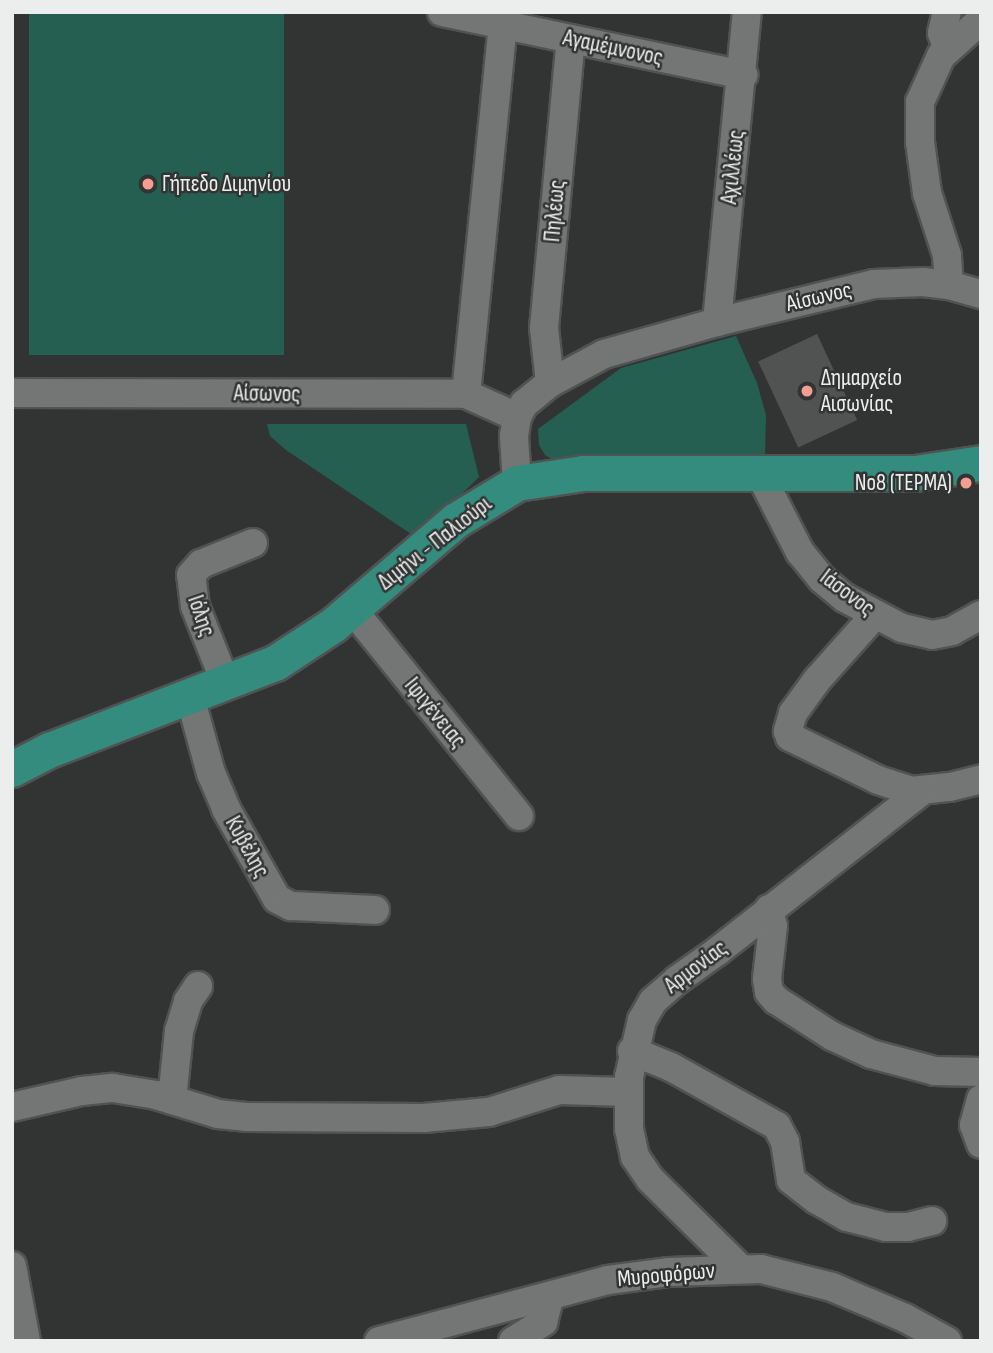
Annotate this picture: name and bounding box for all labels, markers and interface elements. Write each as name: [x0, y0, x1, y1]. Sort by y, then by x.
street label: Αγαμέμνονος: [561, 24, 665, 72]
street label: Αχιλλέως: [715, 129, 751, 205]
place label: Γήπεδο Διμηνίου: [162, 170, 291, 198]
marker: Γήπεδο Διμηνίου: [140, 176, 156, 192]
street label: Πηλέως: [539, 179, 571, 243]
street label: Αίσωνος: [783, 276, 855, 318]
place label: Δημαρχείο Αισωνίας: [821, 364, 902, 418]
street label: Αίσωνος: [233, 380, 301, 408]
marker: Δημαρχείο Αισωνίας: [799, 383, 815, 399]
place label: Νο8 (ΤΕΡΜΑ): [855, 469, 952, 497]
marker: Νο8 (ΤΕΡΜΑ): [958, 475, 974, 491]
street label: Διμήνι - Παλιούρι: [372, 490, 498, 596]
street label: Ιάσονος: [814, 564, 880, 622]
street label: Ιόλης: [181, 592, 221, 640]
street label: Ιφιγένειας: [398, 672, 472, 754]
street label: Κυβέλης: [219, 811, 275, 883]
street label: Αρμονίας: [659, 934, 733, 1000]
street label: Μυροφόρων: [616, 1257, 716, 1293]

